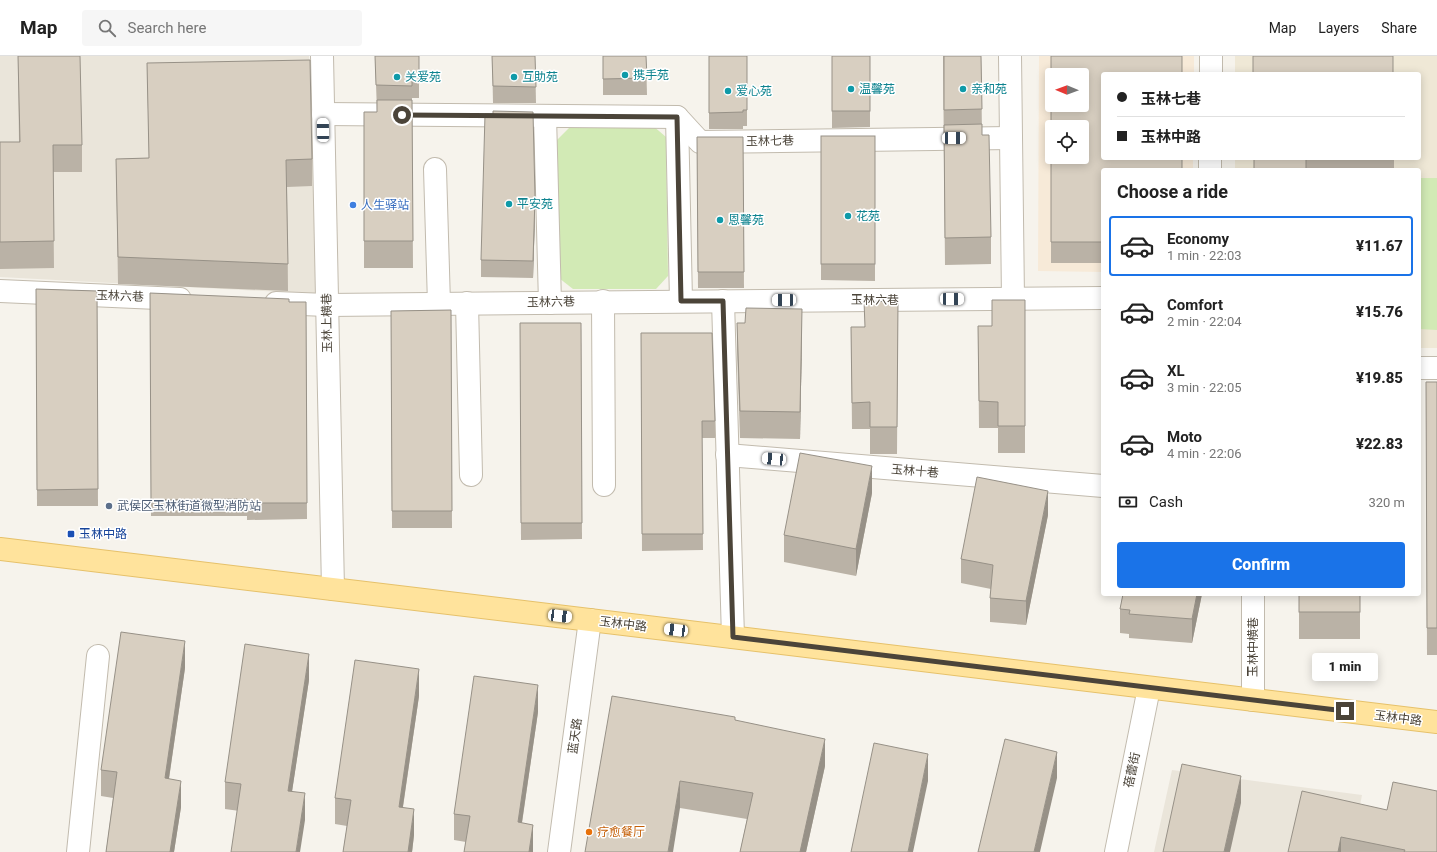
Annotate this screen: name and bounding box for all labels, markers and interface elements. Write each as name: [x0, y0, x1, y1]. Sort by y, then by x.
search box: [82, 10, 362, 46]
text: Map: [20, 16, 58, 39]
icon: search: [96, 17, 118, 39]
text: Search here: [128, 19, 206, 37]
text: Map: [1269, 20, 1296, 36]
text: Layers: [1318, 20, 1359, 36]
text: Share: [1381, 20, 1417, 36]
place label: 携手苑: [633, 68, 669, 82]
north arrow: [1045, 68, 1089, 112]
map controls: [1045, 68, 1089, 164]
place label: 关爱苑: [405, 70, 441, 84]
place label: 互助苑: [522, 70, 558, 84]
marker: 携手苑: [620, 70, 630, 80]
marker: 关爱苑: [392, 72, 402, 82]
marker: 互助苑: [509, 72, 519, 82]
place label: 温馨苑: [859, 82, 895, 96]
place label: 亲和苑: [971, 82, 1007, 96]
place label: 爱心苑: [736, 84, 772, 98]
marker: 温馨苑: [846, 84, 856, 94]
marker: 亲和苑: [958, 84, 968, 94]
marker: 爱心苑: [723, 86, 733, 96]
text: 玉林七巷: [1141, 90, 1201, 108]
route start: [393, 106, 411, 124]
car: [317, 118, 329, 142]
button: locate: [1045, 120, 1089, 164]
text: 玉林中路: [1141, 128, 1201, 146]
car: [942, 132, 966, 144]
street label: 玉林七巷: [746, 134, 794, 148]
text: Choose a ride: [1117, 181, 1228, 202]
place label: 平安苑: [517, 197, 553, 211]
place label: 人生驿站: [361, 198, 409, 212]
marker: 平安苑: [504, 199, 514, 209]
marker: 人生驿站: [348, 200, 358, 210]
place label: 花苑: [856, 209, 880, 223]
marker: 花苑: [843, 211, 853, 221]
place label: 恩馨苑: [728, 213, 764, 227]
marker: 恩馨苑: [715, 215, 725, 225]
icon: car: [1119, 228, 1155, 264]
text: Economy: [1167, 230, 1229, 248]
text: ¥11.67: [1356, 237, 1403, 255]
text: 1 min · 22:03: [1167, 248, 1242, 263]
street label: 玉林六巷: [96, 288, 144, 304]
street label: 玉林上横巷: [319, 293, 335, 353]
street label: 玉林六巷: [851, 293, 899, 307]
car: [940, 293, 964, 305]
car: [772, 294, 796, 306]
icon: car: [1119, 294, 1155, 330]
street label: 玉林六巷: [527, 295, 575, 309]
text: Comfort: [1167, 296, 1223, 314]
text: ¥15.76: [1356, 303, 1403, 321]
text: 2 min · 22:04: [1167, 314, 1242, 329]
icon: car: [1119, 360, 1155, 396]
text: XL: [1167, 362, 1185, 380]
text: ¥19.85: [1356, 369, 1403, 387]
text: 3 min · 22:05: [1167, 380, 1242, 395]
icon: car: [1119, 426, 1155, 462]
text: Moto: [1167, 428, 1202, 446]
text: ¥22.83: [1356, 435, 1403, 453]
text: 4 min · 22:06: [1167, 446, 1242, 461]
car: [762, 452, 786, 466]
street label: 玉林十巷: [890, 462, 940, 480]
icon: cash: [1117, 491, 1139, 513]
text: Cash: [1149, 493, 1183, 511]
text: 320 m: [1368, 495, 1405, 510]
place label: 武侯区玉林街道微型消防站: [117, 499, 261, 513]
marker: 武侯区玉林街道微型消防站: [104, 501, 114, 511]
place label: 玉林中路: [79, 527, 127, 541]
marker: 玉林中路: [66, 529, 76, 539]
button: Confirm: [1117, 542, 1405, 588]
car: [547, 609, 573, 623]
street label: 玉林中路: [598, 614, 648, 634]
street label: 玉林中横巷: [1246, 617, 1260, 677]
car: [663, 623, 689, 637]
callout: 1 min: [1312, 653, 1378, 681]
text: 1 min: [1329, 659, 1361, 674]
route end: [1336, 702, 1354, 720]
street label: 玉林中路: [1373, 708, 1423, 728]
street label: 蓝天路: [566, 717, 584, 755]
street label: 蓓蕾街: [1121, 751, 1143, 789]
place label: 疗愈餐厅: [597, 825, 645, 839]
marker: 疗愈餐厅: [584, 827, 594, 837]

